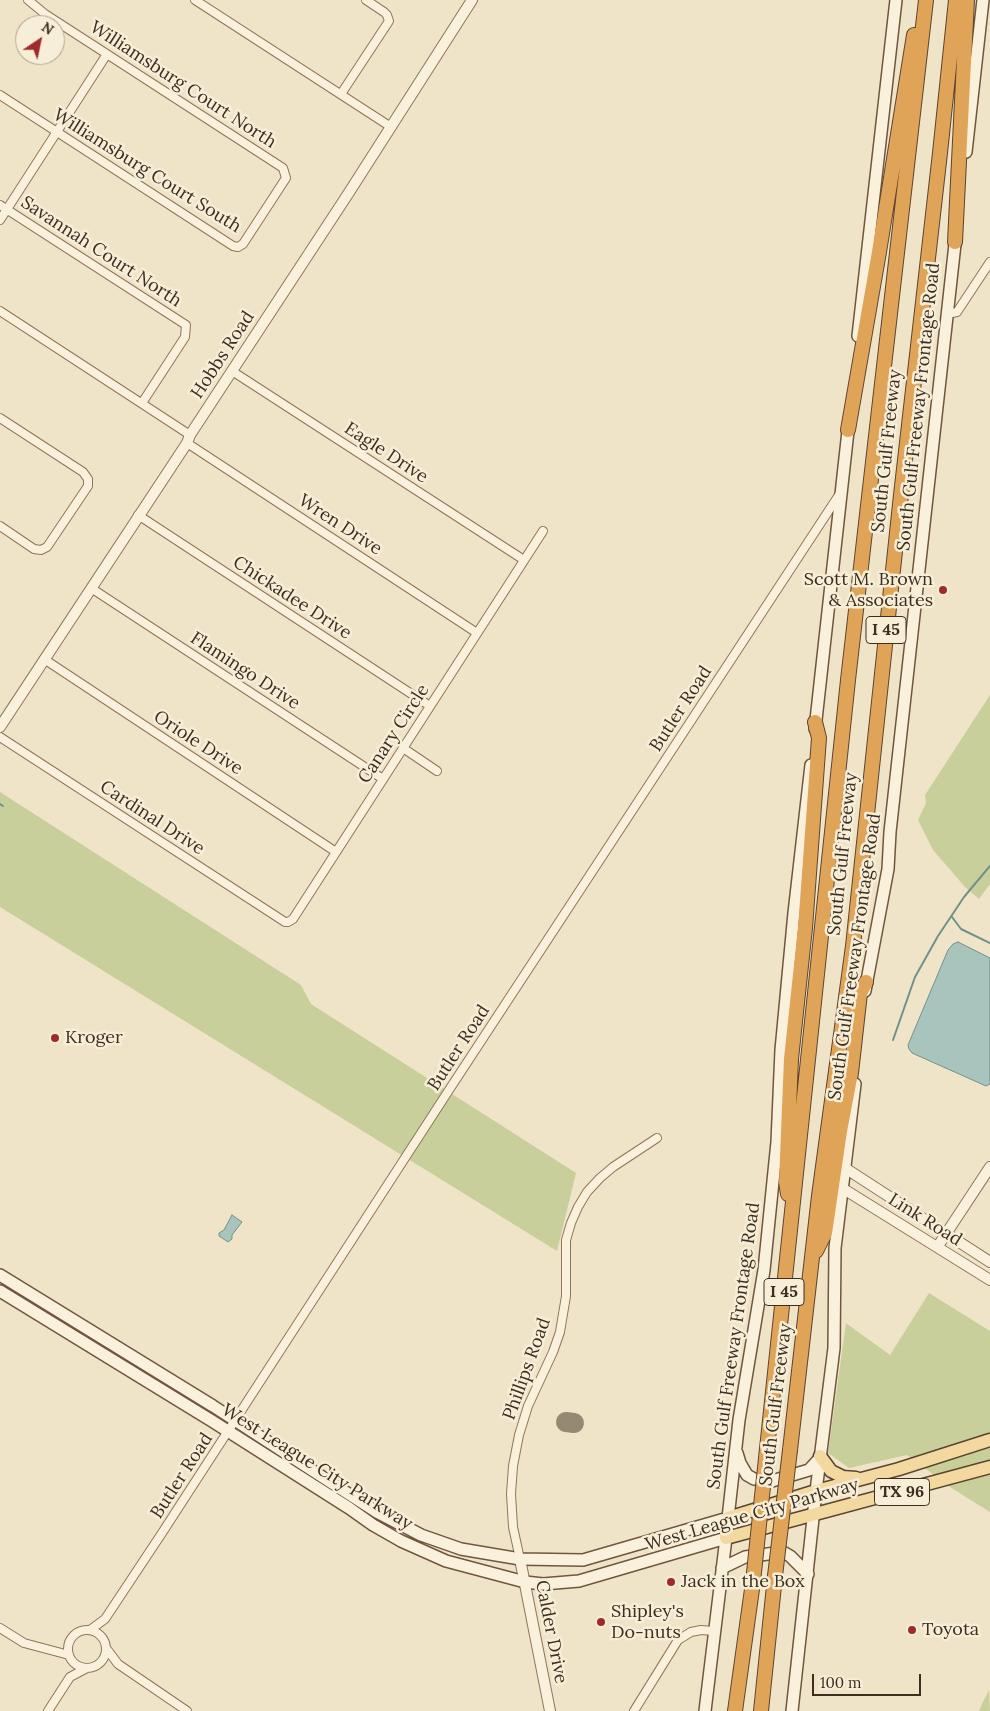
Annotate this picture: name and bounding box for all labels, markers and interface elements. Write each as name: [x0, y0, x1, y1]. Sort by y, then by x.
north arrow: [15, 15, 65, 65]
street label: Williamsburg Court North: [86, 17, 280, 153]
text: N: [38, 18, 57, 39]
street label: Williamsburg Court South: [49, 104, 245, 238]
street label: Savannah Court North: [17, 192, 185, 312]
street label: South Gulf Freeway Frontage Road: [893, 262, 945, 552]
street label: Hobbs Road: [187, 307, 259, 403]
street label: South Gulf Freeway: [868, 368, 906, 534]
street label: Eagle Drive: [340, 418, 432, 488]
street label: Wren Drive: [294, 490, 386, 560]
street label: Chickadee Drive: [229, 552, 355, 644]
place label: Scott M. Brown & Associates: [804, 569, 933, 612]
marker: Scott M. Brown & Associates: [937, 584, 949, 596]
road number: I 45: [866, 616, 906, 644]
street label: Flamingo Drive: [186, 628, 304, 714]
street label: Butler Road: [645, 662, 717, 756]
street label: Canary Circle: [354, 680, 434, 788]
street label: Oriole Drive: [149, 706, 247, 780]
street label: South Gulf Freeway: [824, 771, 862, 937]
street label: Cardinal Drive: [96, 776, 208, 860]
street label: South Gulf Freeway Frontage Road: [824, 812, 886, 1102]
street label: Butler Road: [423, 1001, 495, 1095]
place label: Kroger: [65, 1027, 123, 1049]
marker: Kroger: [49, 1032, 61, 1044]
street label: Link Road: [884, 1189, 966, 1251]
street label: South Gulf Freeway Frontage Road: [703, 1201, 765, 1491]
road number: I 45: [764, 1278, 804, 1305]
street label: Phillips Road: [499, 1315, 555, 1423]
street label: South Gulf Freeway: [755, 1322, 797, 1488]
street label: West League City Parkway: [218, 1399, 416, 1535]
street label: Butler Road: [146, 1429, 218, 1523]
street label: West League City Parkway: [643, 1474, 861, 1556]
road number: TX 96: [874, 1478, 930, 1505]
place label: Jack in the Box: [681, 1571, 805, 1593]
marker: Jack in the Box: [665, 1576, 677, 1588]
street label: Calder Drive: [530, 1578, 572, 1686]
place label: Shipley's Do-nuts: [611, 1601, 684, 1644]
marker: Shipley's Do-nuts: [595, 1616, 607, 1628]
place label: Toyota: [922, 1619, 979, 1641]
marker: Toyota: [906, 1624, 918, 1636]
scale bar: [815, 1664, 924, 1696]
text: 100 m: [820, 1673, 861, 1692]

